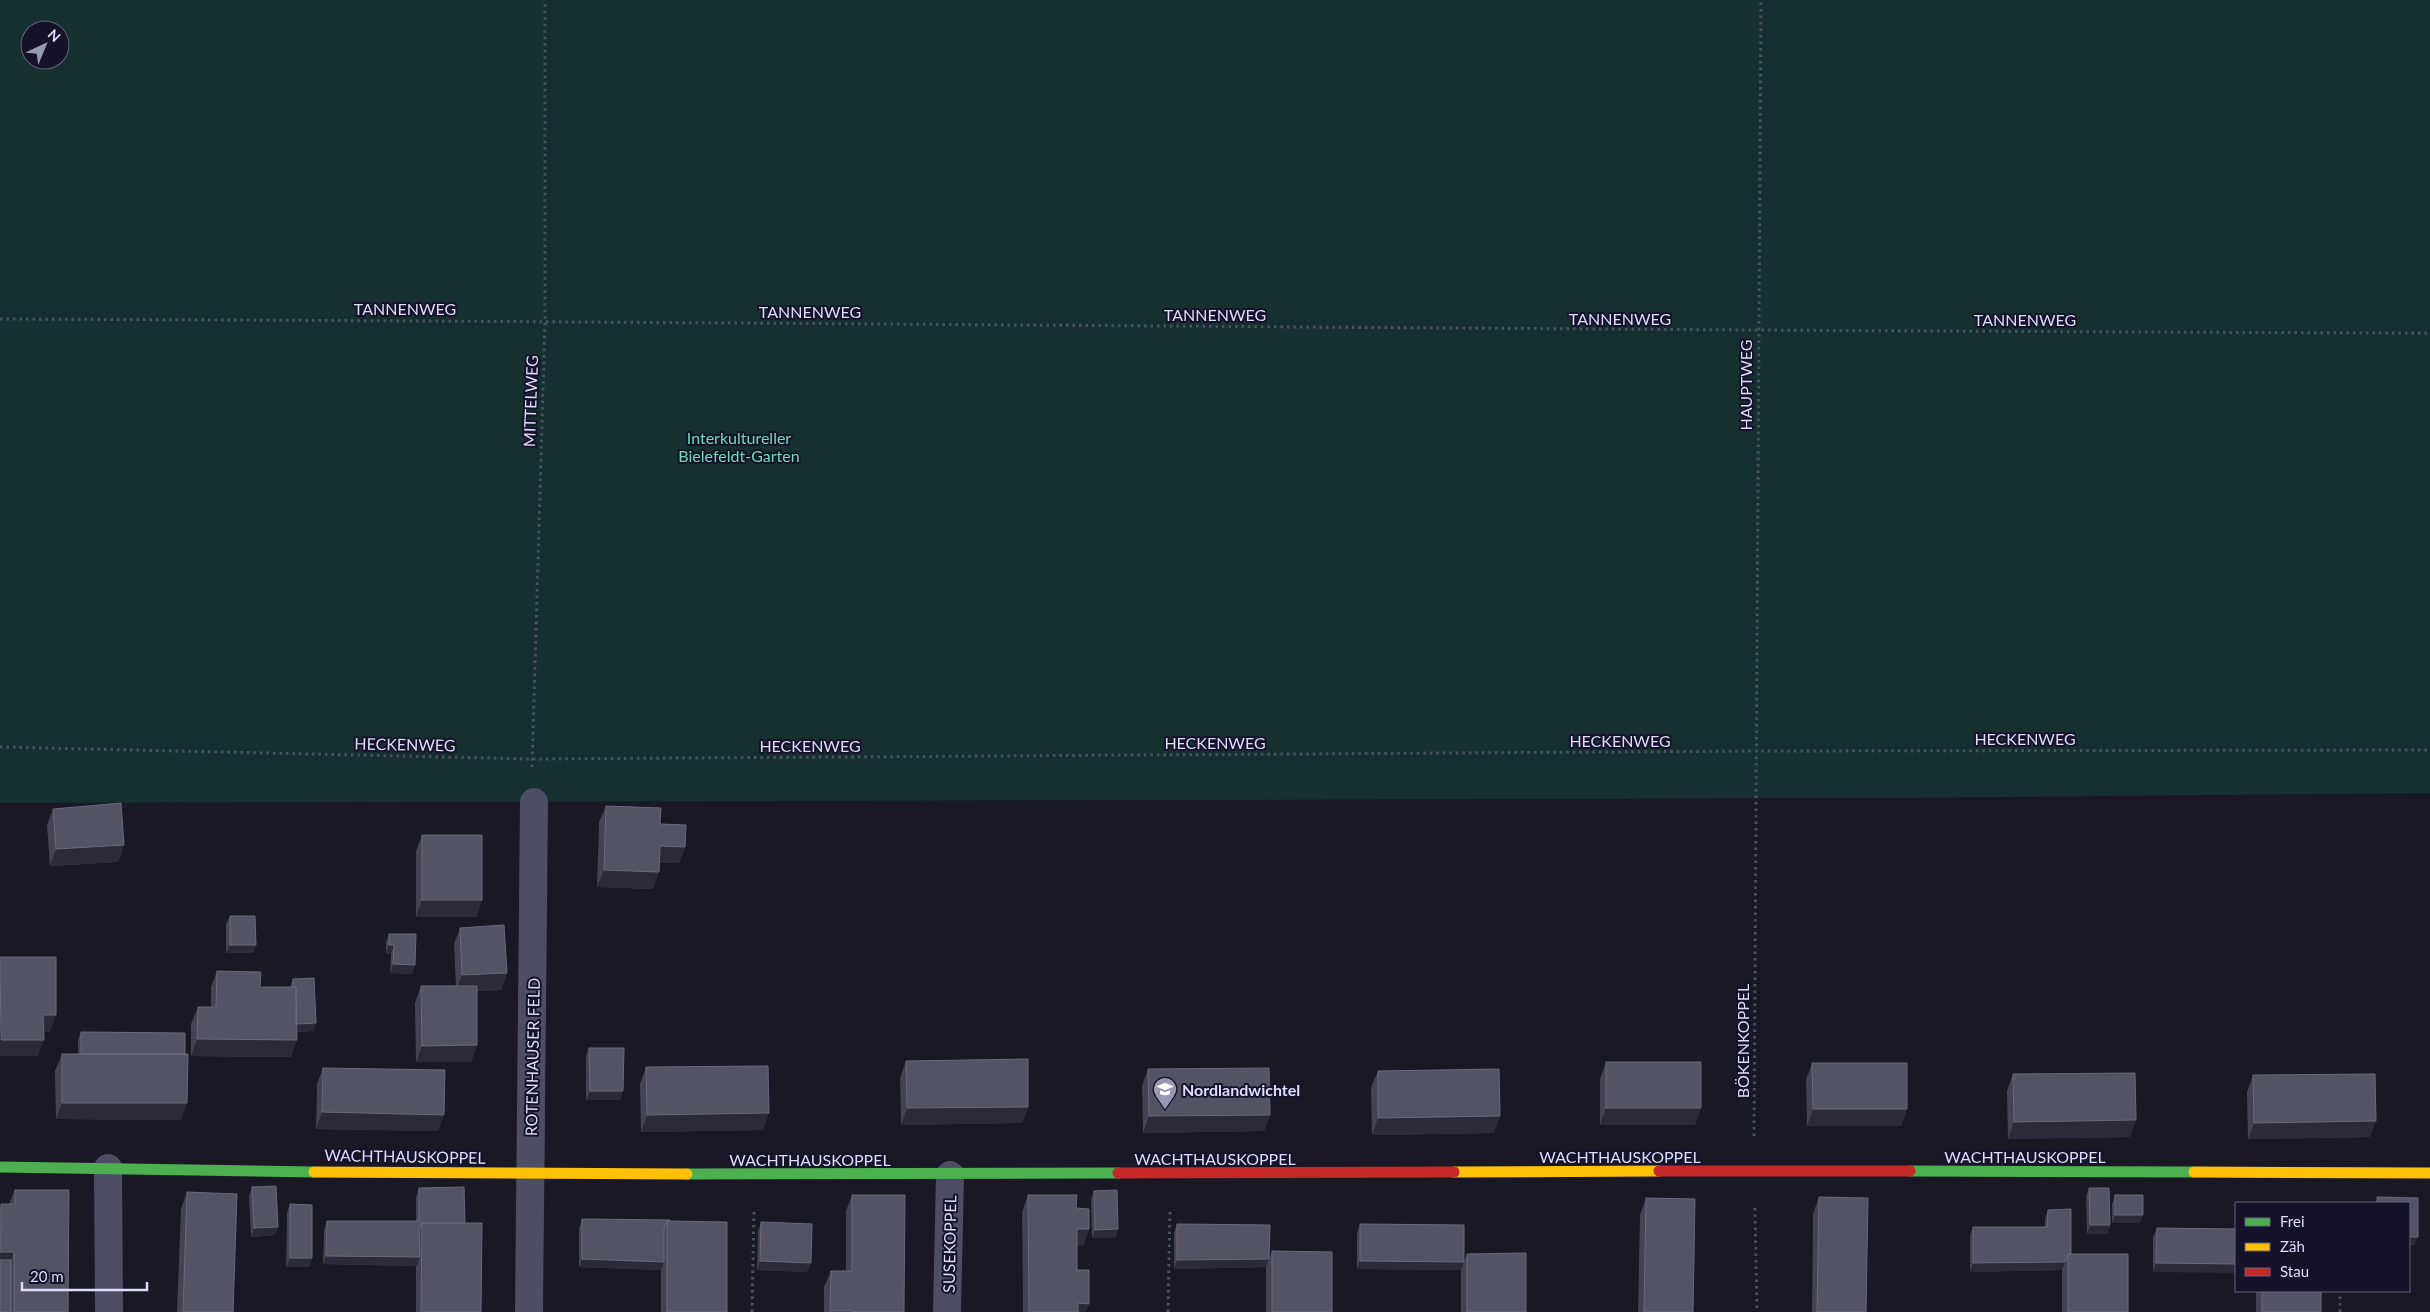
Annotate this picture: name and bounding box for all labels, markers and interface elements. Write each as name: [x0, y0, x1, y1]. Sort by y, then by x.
north arrow: [20, 20, 70, 70]
text: N: [45, 25, 64, 45]
street label: TANNENWEG: [354, 299, 456, 318]
street label: TANNENWEG: [759, 302, 861, 321]
street label: TANNENWEG: [1164, 305, 1266, 324]
street label: TANNENWEG: [1569, 309, 1671, 328]
street label: TANNENWEG: [1974, 310, 2076, 329]
street label: HAUPTWEG: [1736, 340, 1755, 430]
street label: MITTELWEG: [519, 355, 541, 447]
park label: Interkultureller Bielefeldt-Garten: [678, 428, 800, 465]
street label: HECKENWEG: [1974, 729, 2076, 748]
street label: HECKENWEG: [1569, 731, 1671, 750]
street label: HECKENWEG: [1164, 733, 1266, 752]
street label: HECKENWEG: [354, 734, 456, 754]
street label: HECKENWEG: [759, 736, 861, 755]
street label: ROTENHAUSER FELD: [521, 978, 543, 1136]
street label: BÖKENKOPPEL: [1733, 984, 1752, 1098]
school or university icon: Nordlandwichtel: [1152, 1076, 1178, 1110]
place label: Nordlandwichtel: [1182, 1080, 1300, 1099]
street label: WACHTHAUSKOPPEL: [324, 1145, 486, 1167]
street label: WACHTHAUSKOPPEL: [1539, 1147, 1701, 1166]
street label: WACHTHAUSKOPPEL: [1944, 1147, 2106, 1166]
street label: WACHTHAUSKOPPEL: [1134, 1149, 1296, 1168]
street label: WACHTHAUSKOPPEL: [729, 1150, 891, 1169]
street label: SUSEKOPPEL: [939, 1195, 959, 1293]
legend: [2235, 1202, 2410, 1292]
text: Frei: [2280, 1212, 2305, 1230]
text: Zäh: [2280, 1237, 2305, 1255]
scale bar: [22, 1260, 148, 1292]
text: Stau: [2280, 1262, 2309, 1280]
text: 20 m: [30, 1267, 64, 1285]

